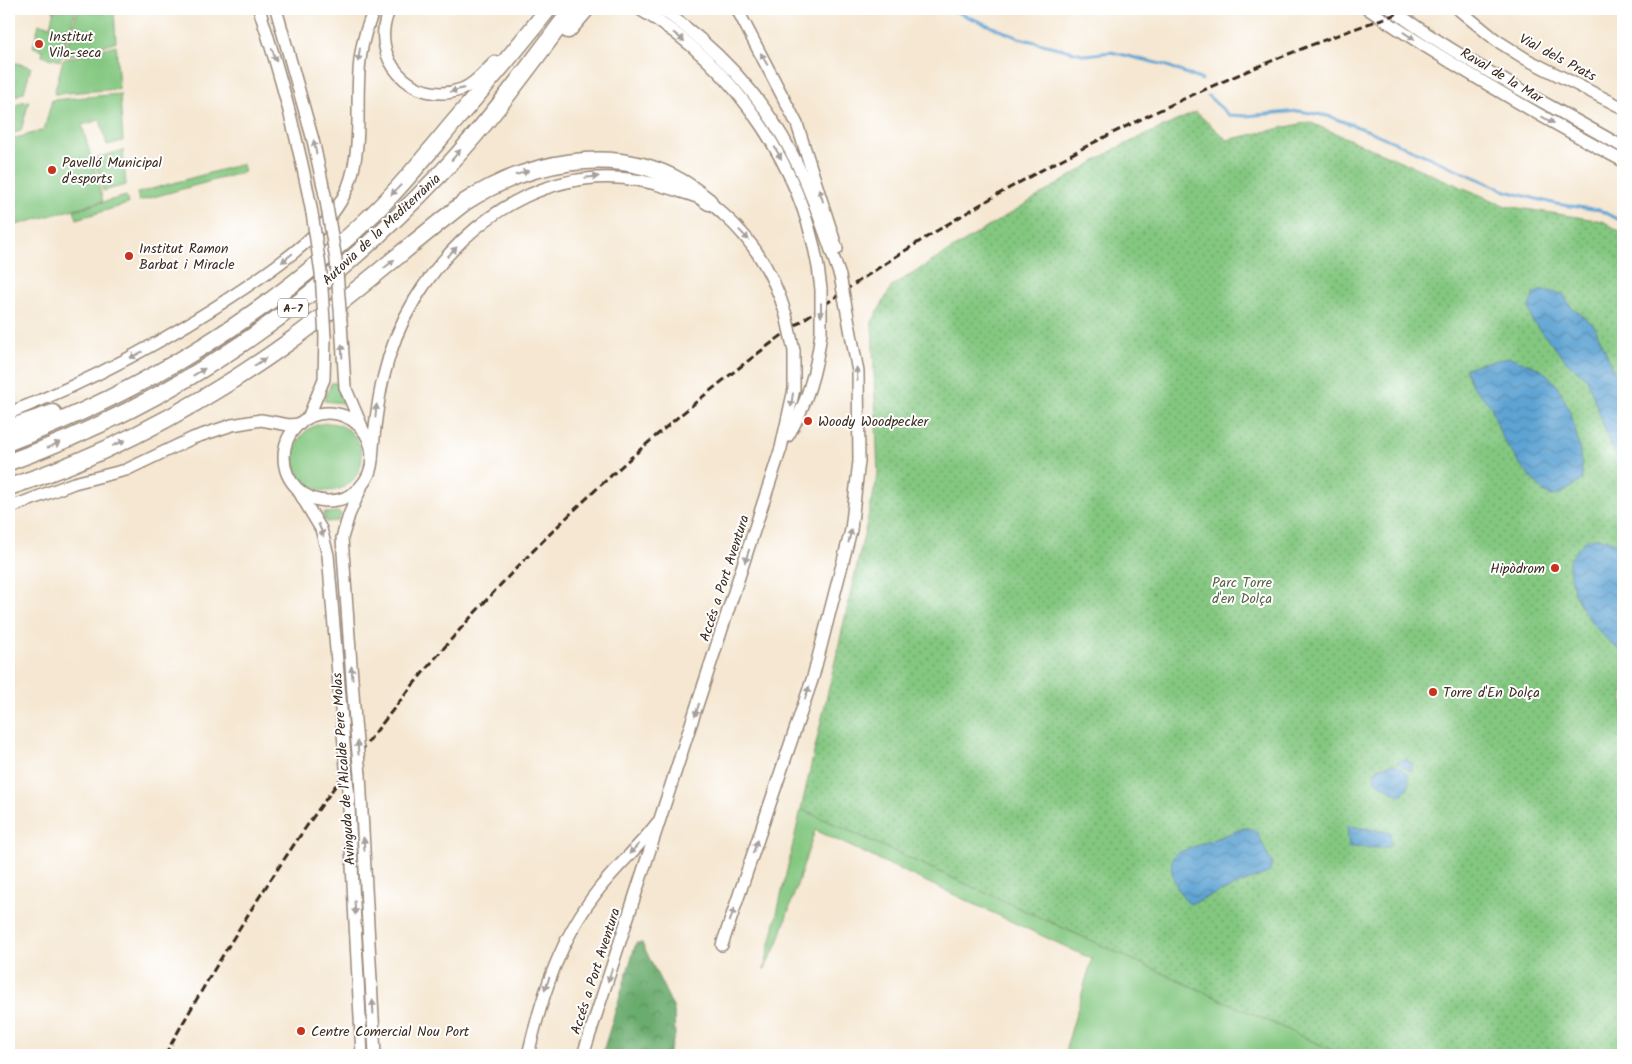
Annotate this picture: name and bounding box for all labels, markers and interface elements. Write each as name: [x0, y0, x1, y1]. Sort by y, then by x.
place label: Institut Vila-seca: [49, 26, 101, 64]
street label: Vial dels Prats: [1515, 28, 1600, 88]
one-way arrow: [672, 31, 685, 42]
one-way arrow: [1402, 31, 1416, 41]
marker: Institut Vila-seca: [33, 38, 45, 50]
street label: Raval de la Mar: [1456, 42, 1548, 110]
one-way arrow: [355, 47, 363, 63]
one-way arrow: [271, 48, 279, 63]
one-way arrow: [760, 53, 769, 66]
one-way arrow: [449, 86, 464, 94]
one-way arrow: [1540, 116, 1555, 124]
one-way arrow: [311, 140, 319, 155]
one-way arrow: [773, 146, 782, 159]
one-way arrow: [450, 149, 461, 161]
place label: Pavelló Municipal d'esports: [62, 152, 163, 190]
marker: Pavelló Municipal d'esports: [46, 164, 58, 176]
street label: Autovia de la Mediterrània: [317, 169, 446, 291]
one-way arrow: [515, 169, 530, 176]
one-way arrow: [584, 173, 600, 181]
one-way arrow: [390, 184, 402, 196]
one-way arrow: [817, 187, 825, 202]
one-way arrow: [738, 229, 750, 241]
place label: Institut Ramon Barbat i Miracle: [139, 238, 235, 276]
one-way arrow: [446, 246, 458, 258]
marker: Institut Ramon Barbat i Miracle: [123, 250, 135, 262]
one-way arrow: [281, 252, 294, 263]
one-way arrow: [382, 258, 395, 269]
road number: A-7: [278, 298, 308, 318]
one-way arrow: [817, 303, 825, 319]
one-way arrow: [338, 343, 346, 359]
one-way arrow: [129, 351, 143, 360]
one-way arrow: [253, 357, 267, 367]
one-way arrow: [853, 366, 861, 382]
one-way arrow: [193, 368, 206, 377]
one-way arrow: [788, 392, 796, 408]
one-way arrow: [372, 403, 380, 419]
place label: Woody Woodpecker: [818, 411, 930, 433]
marker: Woody Woodpecker: [802, 415, 814, 427]
one-way arrow: [112, 438, 126, 446]
one-way arrow: [47, 441, 61, 449]
street label: Accés a Port Aventura: [694, 512, 756, 644]
one-way arrow: [317, 523, 325, 538]
one-way arrow: [846, 528, 854, 543]
one-way arrow: [742, 548, 750, 563]
place label: Hipòdrom: [1490, 558, 1545, 580]
marker: Hipòdrom: [1549, 562, 1561, 574]
park label: Parc Torre d'en Dolça: [1212, 572, 1273, 610]
one-way arrow: [347, 664, 355, 680]
street label: Avinguda de l'Alcalde Pere Molas: [326, 672, 362, 866]
place label: Torre d'En Dolça: [1443, 682, 1540, 704]
one-way arrow: [804, 685, 811, 700]
marker: Torre d'En Dolça: [1427, 686, 1439, 698]
one-way arrow: [692, 703, 700, 718]
one-way arrow: [353, 740, 361, 756]
one-way arrow: [360, 836, 368, 852]
one-way arrow: [752, 839, 759, 854]
one-way arrow: [628, 843, 640, 855]
one-way arrow: [351, 900, 359, 916]
street label: Accés a Port Aventura: [565, 905, 627, 1037]
one-way arrow: [728, 907, 736, 922]
one-way arrow: [606, 968, 614, 983]
one-way arrow: [543, 977, 551, 992]
one-way arrow: [368, 998, 376, 1014]
place label: Centre Comercial Nou Port: [311, 1021, 470, 1043]
marker: Centre Comercial Nou Port: [295, 1025, 307, 1037]

